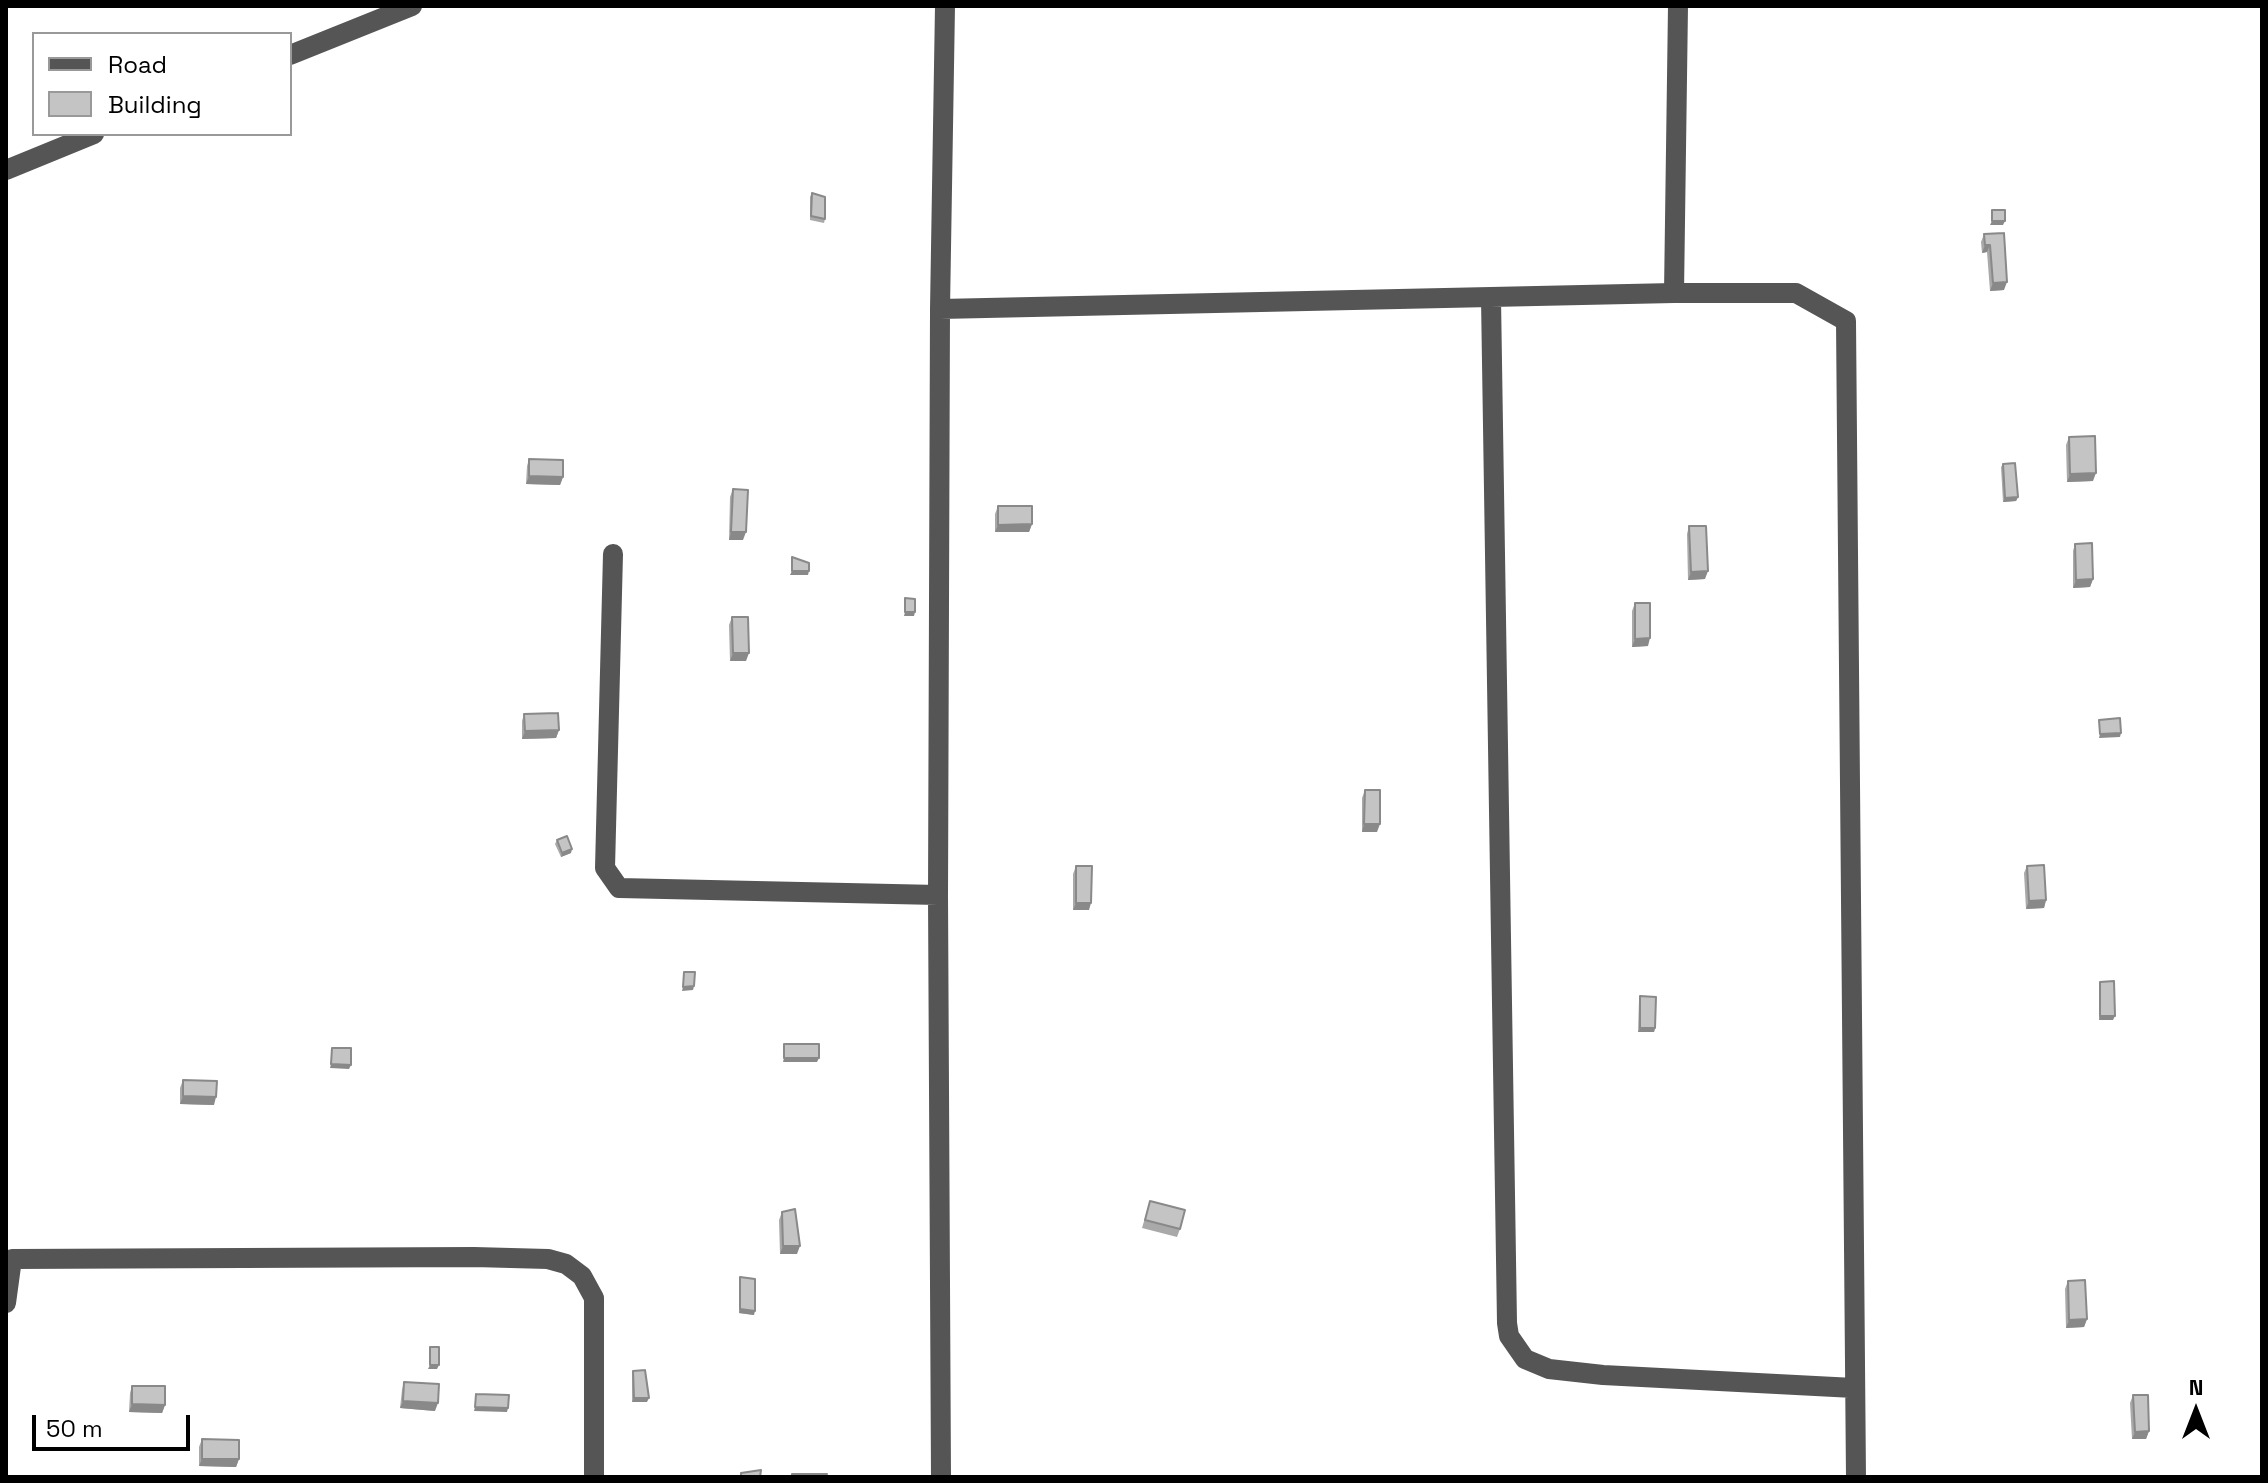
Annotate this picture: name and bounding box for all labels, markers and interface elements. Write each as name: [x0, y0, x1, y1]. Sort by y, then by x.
legend: [32, 32, 292, 136]
text: Road: [108, 49, 167, 80]
text: Building: [108, 89, 202, 120]
north arrow: [2156, 1371, 2236, 1451]
text: N: [2189, 1373, 2203, 1401]
scale bar: [36, 1399, 194, 1449]
text: 50 m: [46, 1413, 103, 1444]

